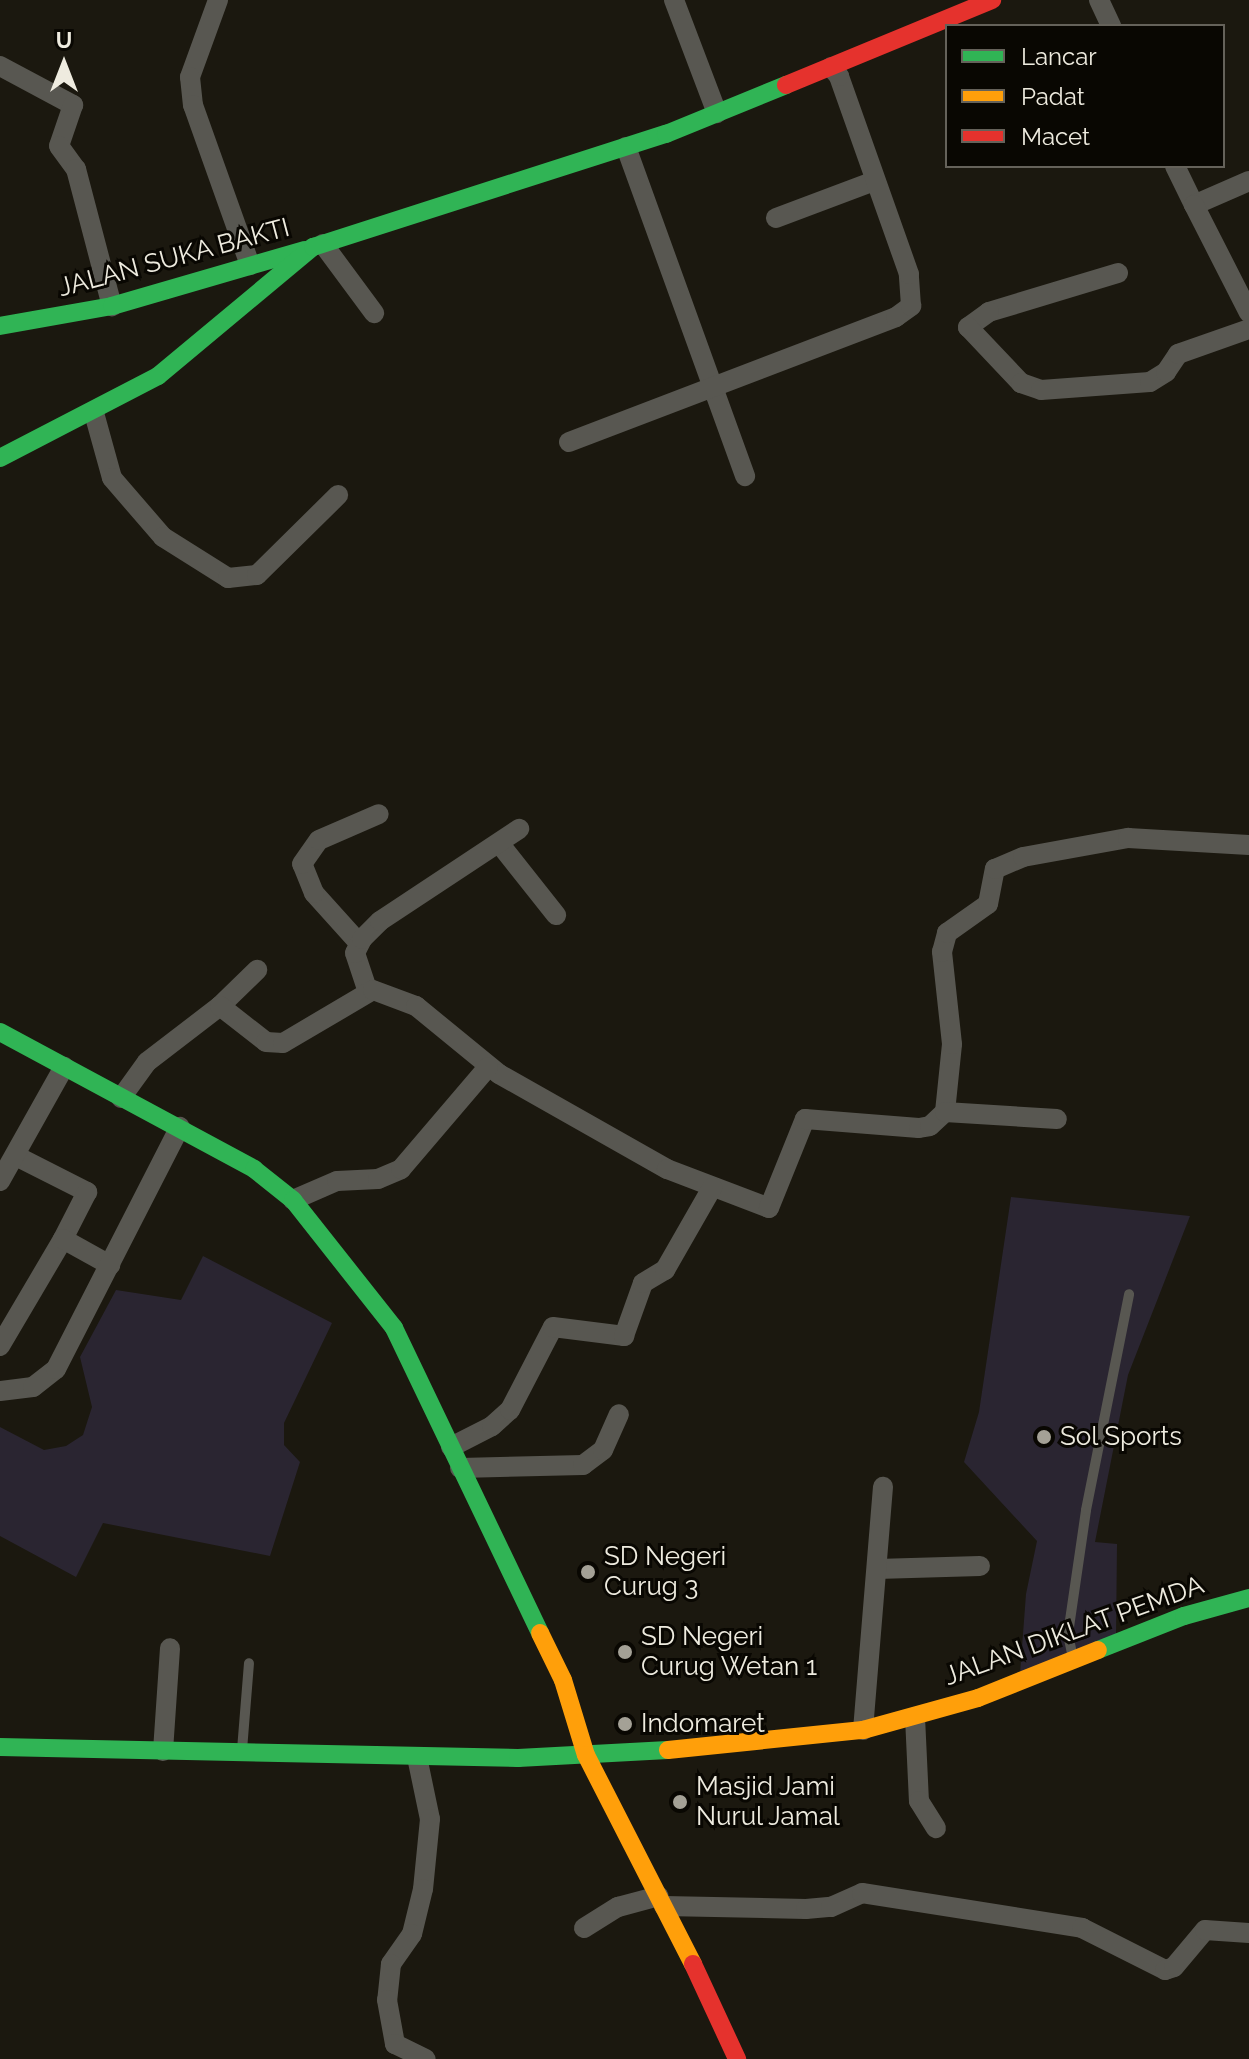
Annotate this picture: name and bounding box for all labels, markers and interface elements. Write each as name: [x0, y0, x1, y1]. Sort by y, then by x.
north arrow: [24, 24, 104, 104]
legend: [945, 24, 1225, 168]
text: U: [56, 27, 72, 53]
text: Lancar: [1021, 42, 1097, 71]
text: Padat: [1021, 82, 1085, 111]
text: Macet: [1021, 122, 1090, 151]
street label: JALAN SUKA BAKTI: [55, 212, 293, 304]
place label: Sol Sports: [1060, 1421, 1183, 1453]
marker: Sol Sports: [1035, 1428, 1053, 1446]
place label: SD Negeri Curug 3: [604, 1541, 726, 1602]
marker: SD Negeri Curug 3: [579, 1563, 597, 1581]
street label: JALAN DIKLAT PEMDA: [940, 1569, 1208, 1693]
place label: SD Negeri Curug Wetan 1: [641, 1621, 818, 1682]
marker: SD Negeri Curug Wetan 1: [616, 1643, 634, 1661]
place label: Indomaret: [641, 1708, 765, 1740]
marker: Indomaret: [616, 1715, 634, 1733]
place label: Masjid Jami Nurul Jamal: [696, 1771, 841, 1832]
marker: Masjid Jami Nurul Jamal: [671, 1793, 689, 1811]

